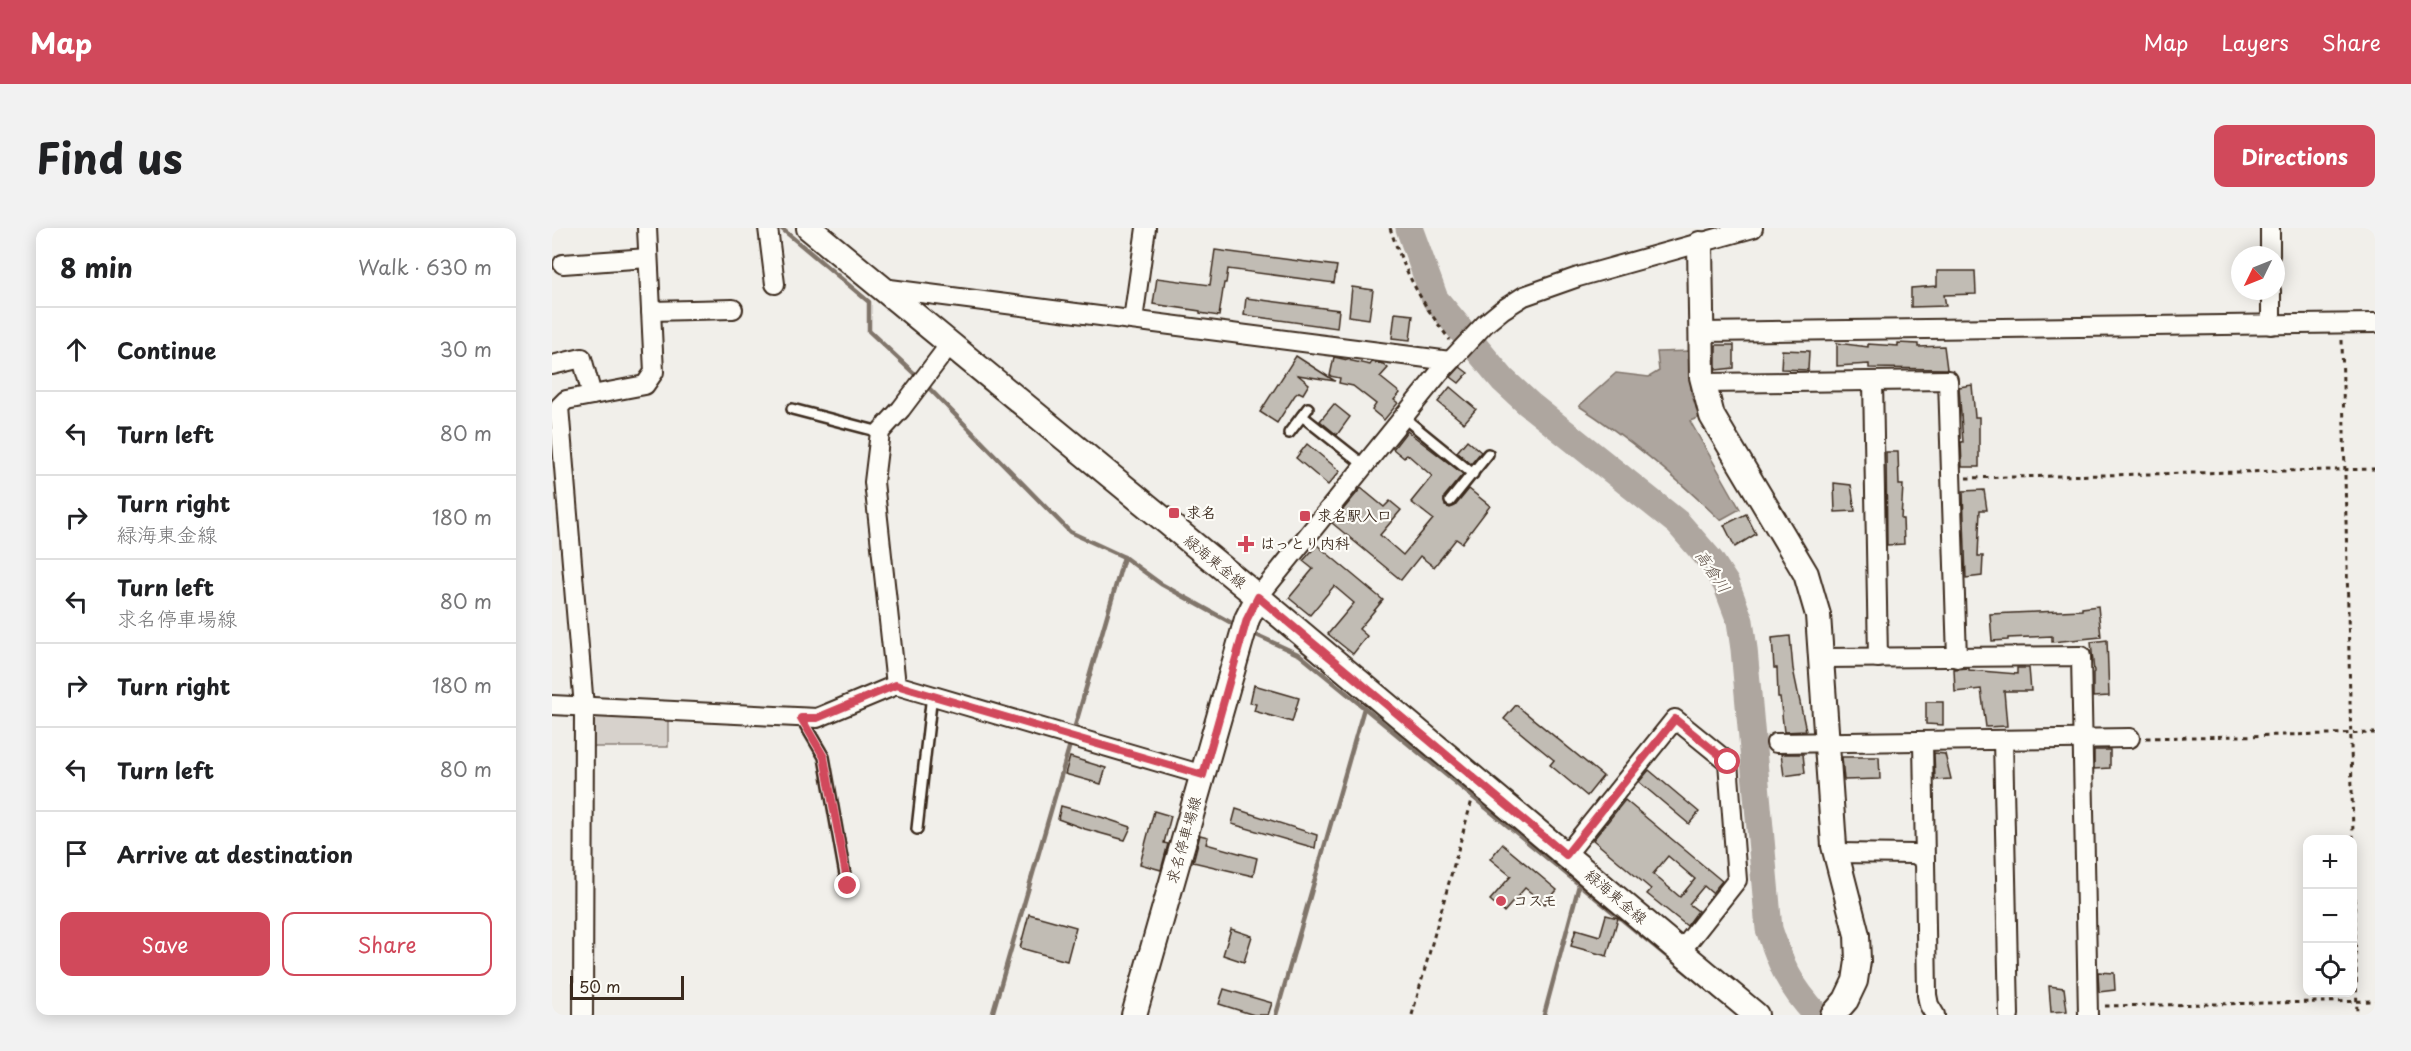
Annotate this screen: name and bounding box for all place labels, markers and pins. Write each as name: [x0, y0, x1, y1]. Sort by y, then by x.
place label: 求名: [1186, 500, 1216, 523]
place label: 求名駅入口: [1317, 503, 1392, 526]
marker: 求名: [1167, 506, 1181, 520]
marker: 求名駅入口: [1298, 509, 1312, 523]
place label: はっとり内科: [1260, 531, 1350, 554]
marker: はっとり内科: [1237, 535, 1255, 553]
place label: コスモ: [1513, 888, 1557, 911]
marker: コスモ: [1494, 894, 1508, 908]

